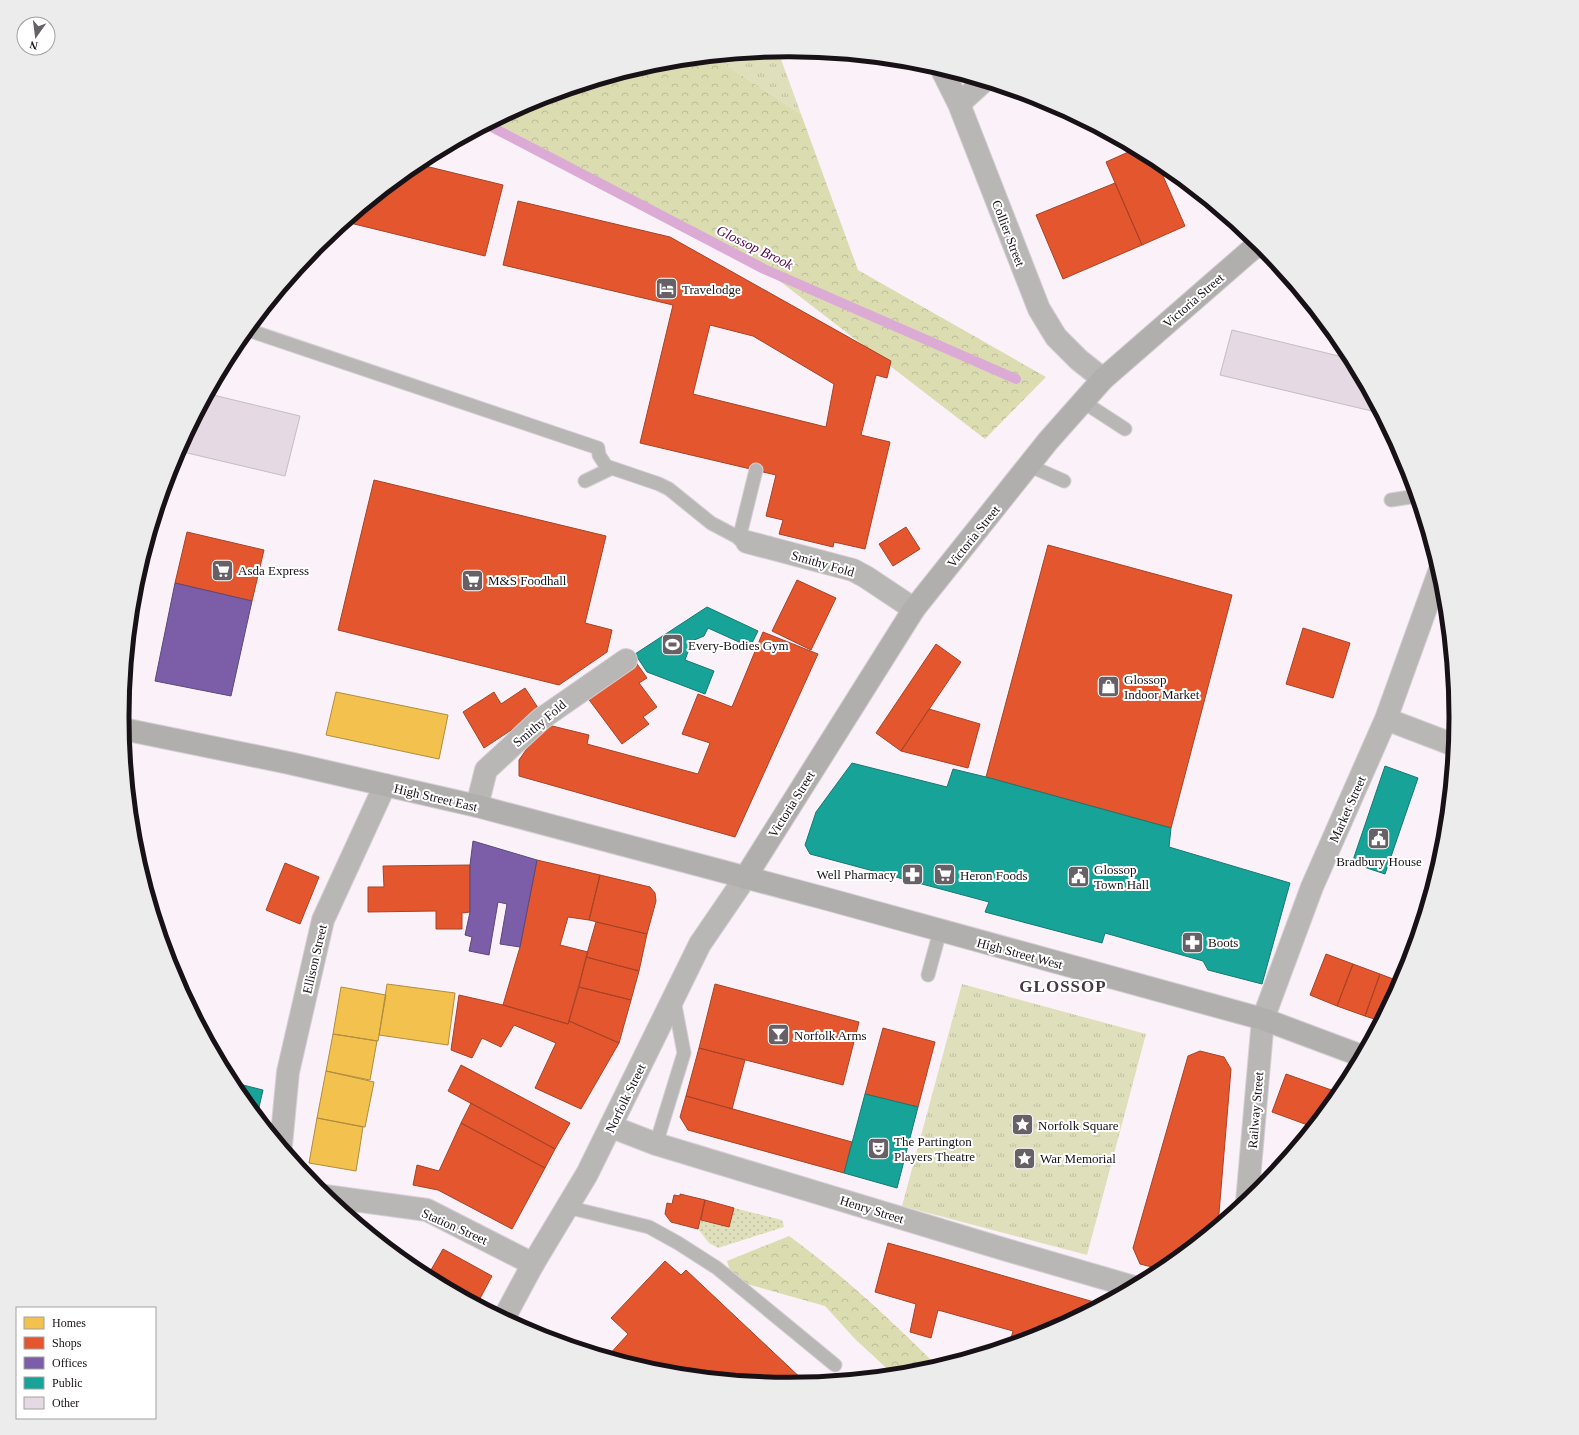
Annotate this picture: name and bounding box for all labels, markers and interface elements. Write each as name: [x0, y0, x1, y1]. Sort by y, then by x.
north arrow: [16, 16, 56, 56]
text: N: [28, 39, 39, 52]
street label: Collier Street: [989, 198, 1028, 269]
water label: Glossop Brook: [714, 222, 796, 273]
street label: Victoria Street: [1160, 270, 1227, 331]
hotel icon: Travelodge: [653, 276, 679, 302]
place label: Travelodge: [682, 282, 741, 297]
street label: Victoria Street: [944, 502, 1003, 570]
street label: Smithy Fold: [790, 547, 856, 580]
supermarket icon: Asda Express: [210, 557, 236, 583]
place label: Asda Express: [238, 563, 309, 578]
supermarket icon: M&S Foodhall: [460, 567, 486, 593]
place label: M&S Foodhall: [488, 573, 567, 588]
sports icon: Every-Bodies Gym: [660, 632, 686, 658]
place label: Every-Bodies Gym: [688, 638, 789, 653]
place label: Glossop Indoor Market: [1124, 672, 1200, 702]
shop icon: Glossop Indoor Market: [1096, 673, 1122, 699]
street label: Smithy Fold: [510, 697, 569, 750]
street label: Victoria Street: [765, 768, 818, 840]
street label: Market Street: [1326, 773, 1369, 845]
street label: High Street East: [393, 781, 479, 814]
public building icon: Bradbury House: [1366, 826, 1392, 852]
place label: Bradbury House: [1336, 854, 1422, 869]
pharmacy icon: Well Pharmacy: [899, 861, 925, 887]
supermarket icon: Heron Foods: [932, 862, 958, 888]
place label: Glossop Town Hall: [1094, 862, 1149, 892]
public building icon: Glossop Town Hall: [1065, 863, 1091, 889]
place label: Well Pharmacy: [817, 867, 896, 882]
place label: Heron Foods: [960, 868, 1028, 883]
street label: Ellison Street: [299, 923, 330, 995]
pharmacy icon: Boots: [1180, 929, 1206, 955]
street label: High Street West: [975, 935, 1065, 972]
place label: Boots: [1208, 935, 1238, 950]
district label: GLOSSOP: [1019, 977, 1107, 996]
bar icon: Norfolk Arms: [766, 1022, 792, 1048]
place label: Norfolk Arms: [794, 1028, 867, 1043]
street label: Norfolk Street: [602, 1061, 649, 1135]
street label: Railway Street: [1245, 1071, 1266, 1149]
place icon: Norfolk Square: [1010, 1112, 1036, 1138]
place label: Norfolk Square: [1038, 1118, 1119, 1133]
place label: The Partington Players Theatre: [894, 1134, 975, 1164]
theatre icon: The Partington Players Theatre: [866, 1135, 892, 1161]
place icon: War Memorial: [1011, 1145, 1037, 1171]
place label: War Memorial: [1040, 1151, 1116, 1166]
street label: Henry Street: [838, 1193, 906, 1226]
street label: Station Street: [420, 1205, 490, 1248]
legend: [16, 1307, 156, 1419]
text: Homes: [52, 1316, 86, 1330]
text: Shops: [52, 1336, 82, 1350]
text: Offices: [52, 1356, 87, 1370]
text: Public: [52, 1376, 83, 1390]
text: Other: [52, 1396, 79, 1410]

